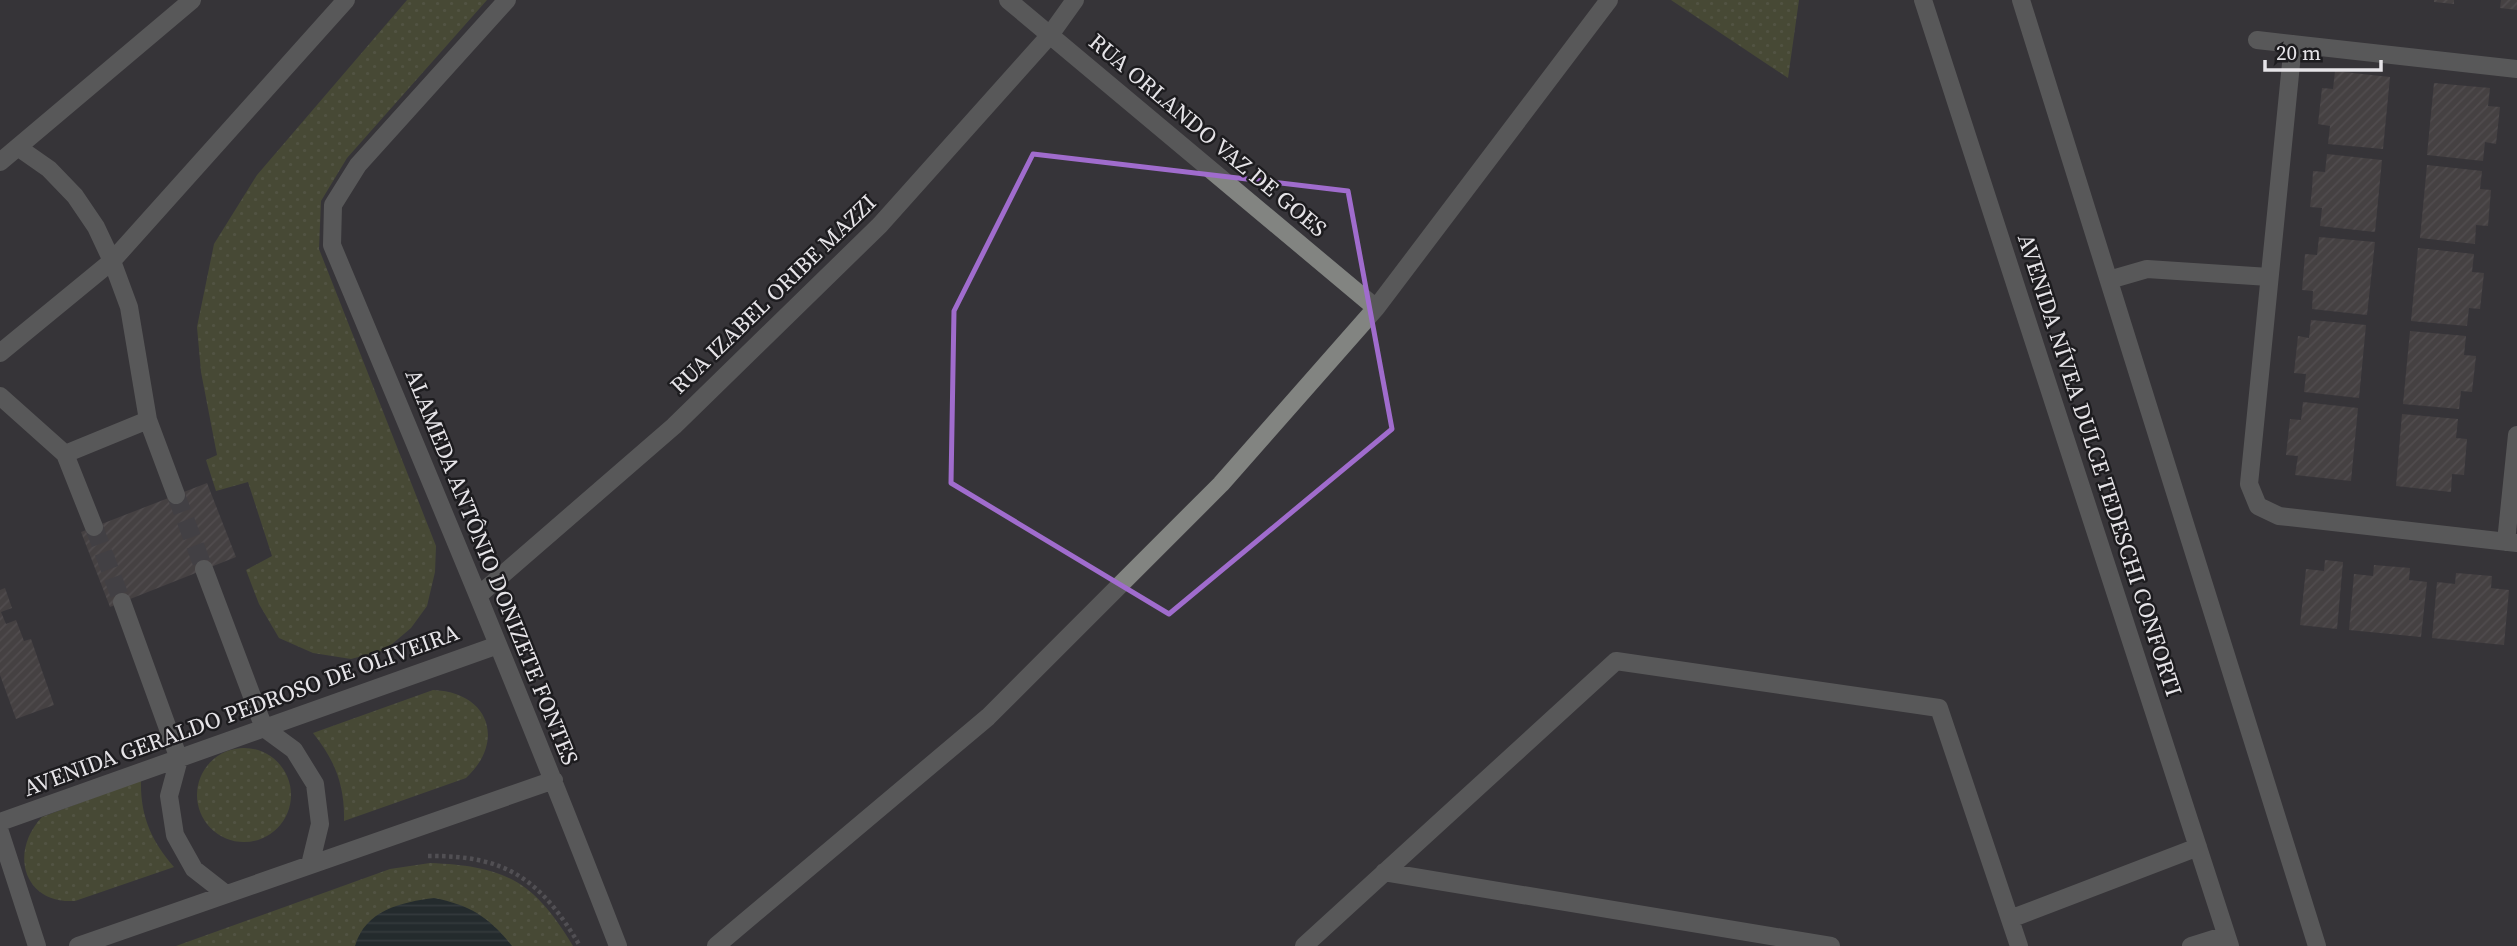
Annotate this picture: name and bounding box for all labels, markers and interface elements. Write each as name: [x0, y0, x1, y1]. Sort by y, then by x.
street label: RUA ORLANDO VAZ DE GOES: [1082, 26, 1334, 244]
scale bar: [2265, 28, 2380, 72]
text: 20 m: [2276, 38, 2321, 67]
street label: RUA IZABEL ORIBE MAZZI: [663, 187, 883, 401]
street label: AVENIDA NÍVEA DULCE TEDESCHI CONFORTI: [2010, 230, 2190, 700]
street label: ALAMEDA ANTÔNIO DONIZETE FONTES: [398, 364, 586, 770]
street label: AVENIDA GERALDO PEDROSO DE OLIVEIRA: [19, 616, 464, 804]

